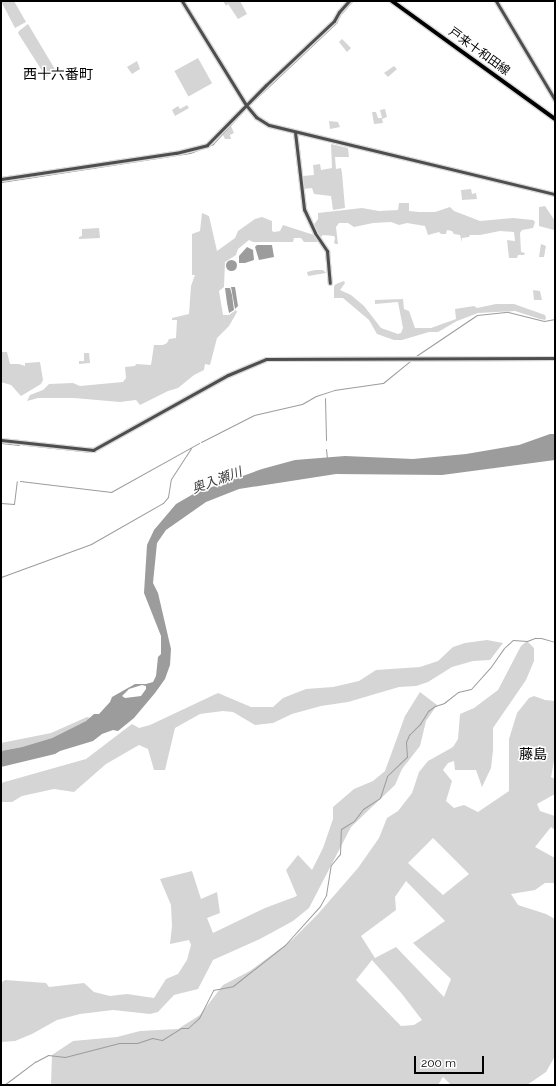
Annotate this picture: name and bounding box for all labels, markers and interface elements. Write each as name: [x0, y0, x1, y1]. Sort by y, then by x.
street label: 戸来十和田線: [446, 25, 512, 79]
district label: 西十六番町: [23, 66, 93, 82]
water label: 奥入瀬川: [190, 465, 244, 497]
district label: 藤島: [519, 746, 547, 762]
scale bar: [416, 1048, 486, 1074]
text: 200 m: [421, 1056, 456, 1070]

